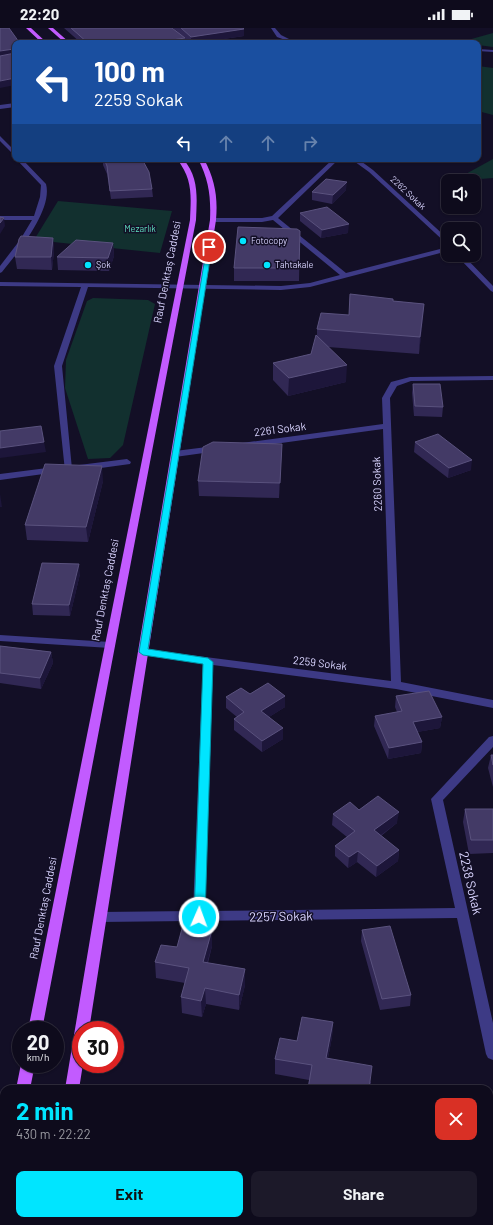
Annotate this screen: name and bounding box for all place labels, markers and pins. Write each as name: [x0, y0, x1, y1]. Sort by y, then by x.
pin: [192, 230, 226, 264]
place label: Fotocopy: [251, 235, 287, 246]
marker: Fotocopy: [238, 236, 248, 246]
place label: Şok: [96, 259, 111, 270]
place label: Tahtakale: [275, 259, 313, 270]
marker: Şok: [83, 260, 93, 270]
marker: Tahtakale: [262, 260, 272, 270]

